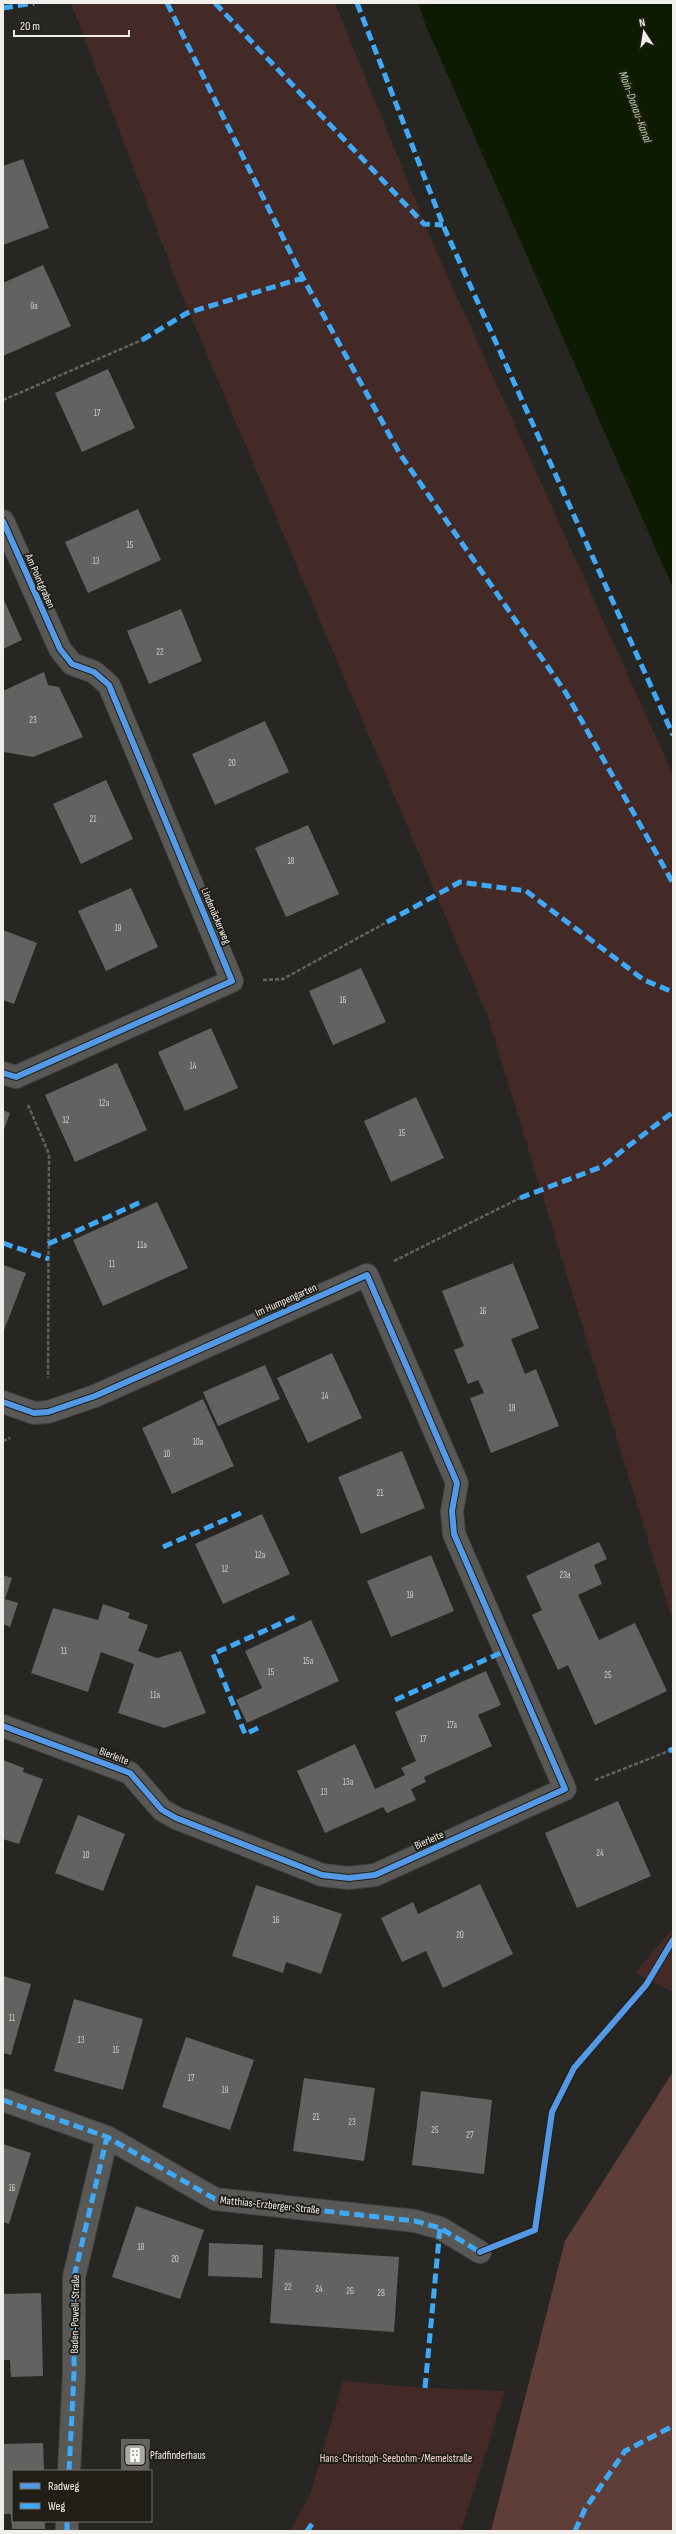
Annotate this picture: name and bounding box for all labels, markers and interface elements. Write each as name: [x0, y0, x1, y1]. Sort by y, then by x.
scale bar: [14, 12, 129, 38]
north arrow: [624, 12, 664, 52]
text: N: [638, 16, 646, 30]
text: 20 m: [20, 19, 40, 34]
water label: Main-Donau-Kanal: [615, 69, 655, 146]
house number: 9a: [30, 301, 38, 312]
house number: 17: [94, 408, 101, 419]
house number: 15: [127, 540, 134, 551]
street label: Am Pointgraben: [22, 551, 58, 611]
house number: 13: [93, 556, 100, 567]
house number: 22: [156, 647, 164, 658]
house number: 23: [29, 715, 37, 726]
house number: 20: [228, 758, 236, 769]
house number: 21: [90, 814, 97, 825]
house number: 18: [287, 856, 295, 867]
street label: Lindenäckerweg: [198, 886, 234, 947]
house number: 19: [114, 923, 122, 934]
house number: 16: [339, 995, 347, 1006]
house number: 14: [190, 1061, 197, 1072]
house number: 12a: [99, 1098, 109, 1109]
house number: 12: [63, 1115, 70, 1126]
house number: 15: [399, 1128, 406, 1139]
house number: 11a: [137, 1240, 147, 1251]
house number: 11: [109, 1259, 116, 1270]
street label: Im Humpengarten: [253, 1280, 319, 1319]
house number: 16: [479, 1306, 487, 1317]
house number: 14: [322, 1391, 329, 1402]
house number: 18: [508, 1403, 516, 1414]
house number: 10a: [193, 1437, 203, 1448]
house number: 10: [163, 1449, 171, 1460]
house number: 21: [377, 1488, 384, 1499]
house number: 12a: [255, 1550, 265, 1561]
house number: 12: [222, 1564, 229, 1575]
house number: 23a: [560, 1570, 570, 1581]
house number: 19: [406, 1590, 414, 1601]
house number: 11: [61, 1646, 68, 1657]
house number: 15a: [303, 1656, 313, 1667]
house number: 15: [268, 1667, 275, 1678]
house number: 25: [604, 1670, 612, 1681]
house number: 11a: [150, 1690, 160, 1701]
house number: 17a: [447, 1720, 457, 1731]
house number: 17: [420, 1734, 427, 1745]
street label: Bierleite: [97, 1744, 131, 1768]
house number: 13a: [343, 1777, 353, 1788]
house number: 13: [321, 1787, 328, 1798]
street label: Bierleite: [412, 1828, 446, 1852]
house number: 24: [596, 1848, 604, 1859]
house number: 10: [82, 1850, 90, 1861]
house number: 16: [272, 1915, 280, 1926]
house number: 20: [456, 1930, 464, 1941]
house number: 11: [9, 2013, 16, 2024]
house number: 13: [78, 2035, 85, 2046]
house number: 15: [113, 2045, 120, 2056]
house number: 17: [188, 2073, 195, 2084]
house number: 19: [221, 2085, 229, 2096]
house number: 21: [313, 2112, 320, 2123]
house number: 23: [348, 2117, 356, 2128]
house number: 25: [431, 2125, 439, 2136]
house number: 27: [466, 2130, 474, 2141]
house number: 16: [8, 2183, 16, 2194]
street label: Matthias-Erzberger-Straße: [220, 2193, 320, 2217]
house number: 18: [137, 2242, 145, 2253]
house number: 20: [171, 2254, 179, 2265]
street label: Baden-Powell-Straße: [68, 2274, 82, 2354]
house number: 22: [284, 2282, 292, 2293]
house number: 24: [315, 2284, 323, 2295]
house number: 26: [346, 2286, 354, 2297]
house number: 28: [377, 2288, 385, 2299]
building icon: Pfadfinderhaus: [122, 2442, 148, 2468]
place label: Pfadfinderhaus: [150, 2449, 206, 2462]
park label: Hans-Christoph-Seebohm-/Memelstraße: [320, 2452, 472, 2465]
legend: [12, 2470, 152, 2522]
text: Radweg: [48, 2479, 80, 2494]
text: Weg: [48, 2499, 65, 2514]

